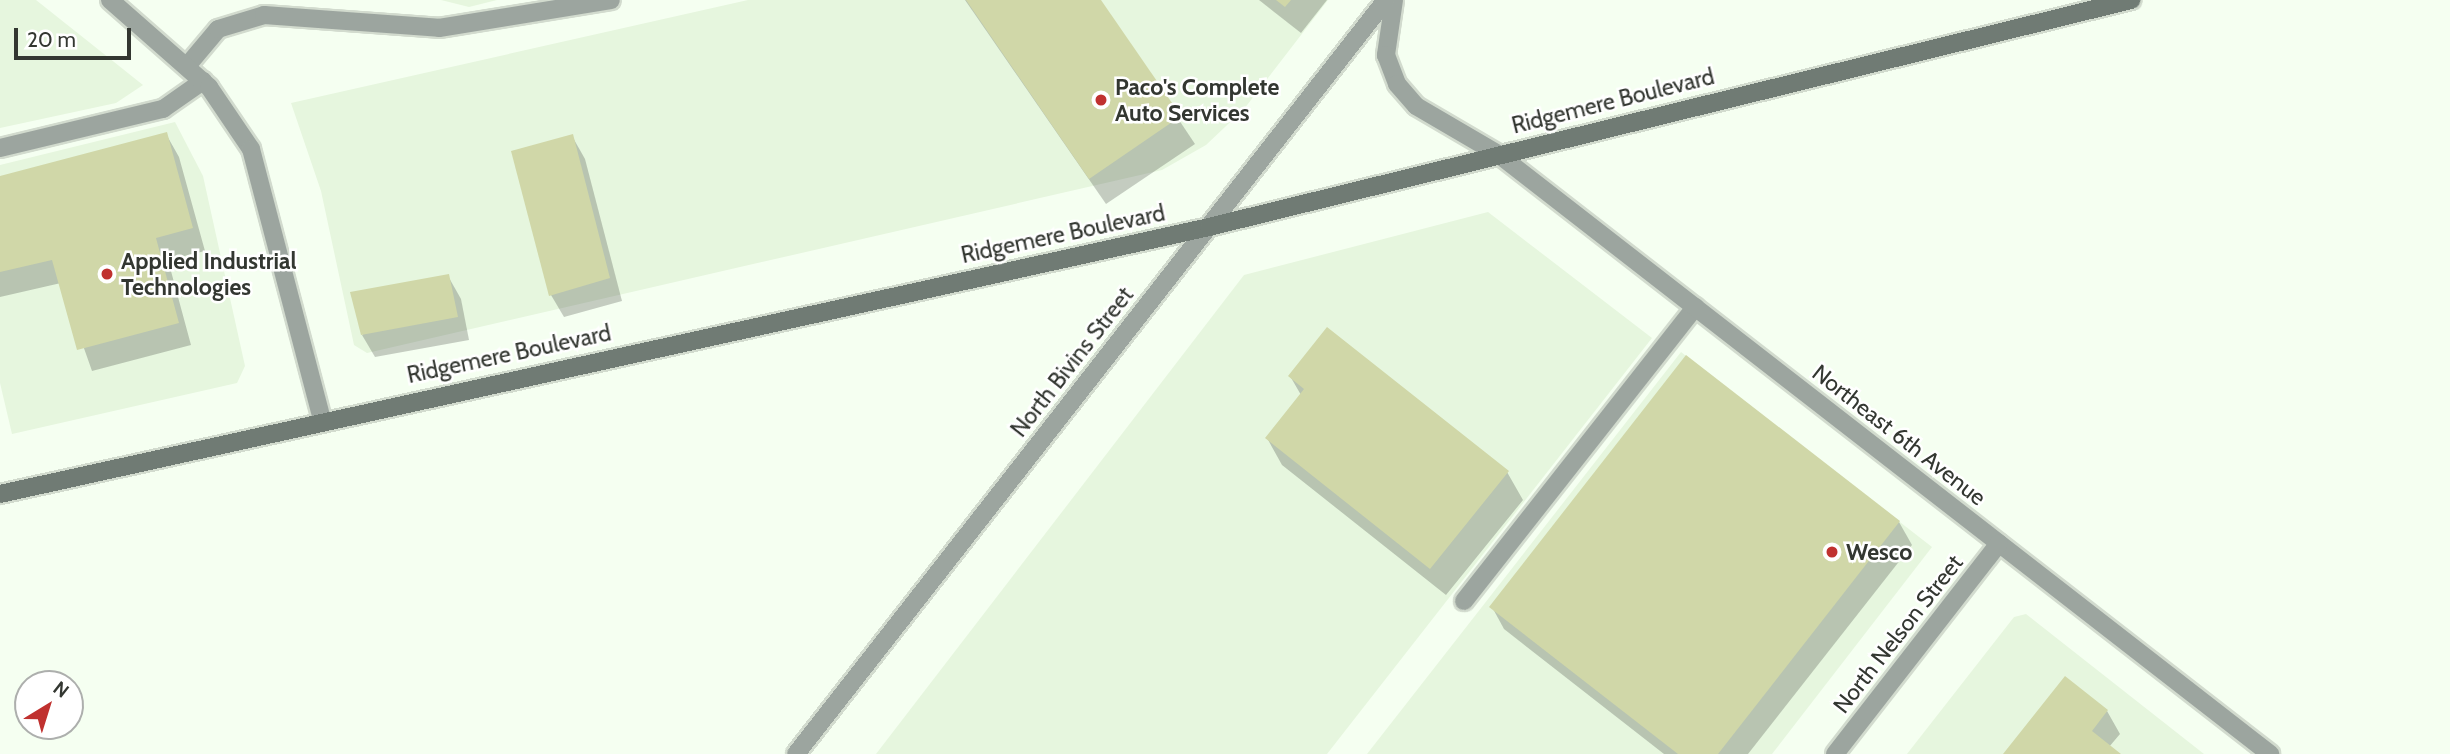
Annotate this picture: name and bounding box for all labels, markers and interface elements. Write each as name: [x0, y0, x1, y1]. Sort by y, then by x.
scale bar: [18, 14, 135, 58]
text: 20 m: [27, 27, 76, 52]
street label: Ridgemere Boulevard: [1509, 62, 1717, 140]
place label: Paco's Complete Auto Services: [1115, 73, 1279, 127]
marker: Paco's Complete Auto Services: [1093, 92, 1109, 108]
street label: Ridgemere Boulevard: [958, 199, 1168, 269]
place label: Applied Industrial Technologies: [121, 247, 296, 301]
marker: Applied Industrial Technologies: [99, 266, 115, 282]
street label: North Bivins Street: [1005, 282, 1139, 442]
street label: Ridgemere Boulevard: [404, 319, 614, 389]
street label: Northeast 6th Avenue: [1807, 359, 1991, 511]
place label: Wesco: [1846, 538, 1912, 566]
marker: Wesco: [1824, 544, 1840, 560]
street label: North Nelson Street: [1828, 549, 1968, 719]
north arrow: [14, 670, 84, 740]
text: N: [49, 676, 73, 703]

